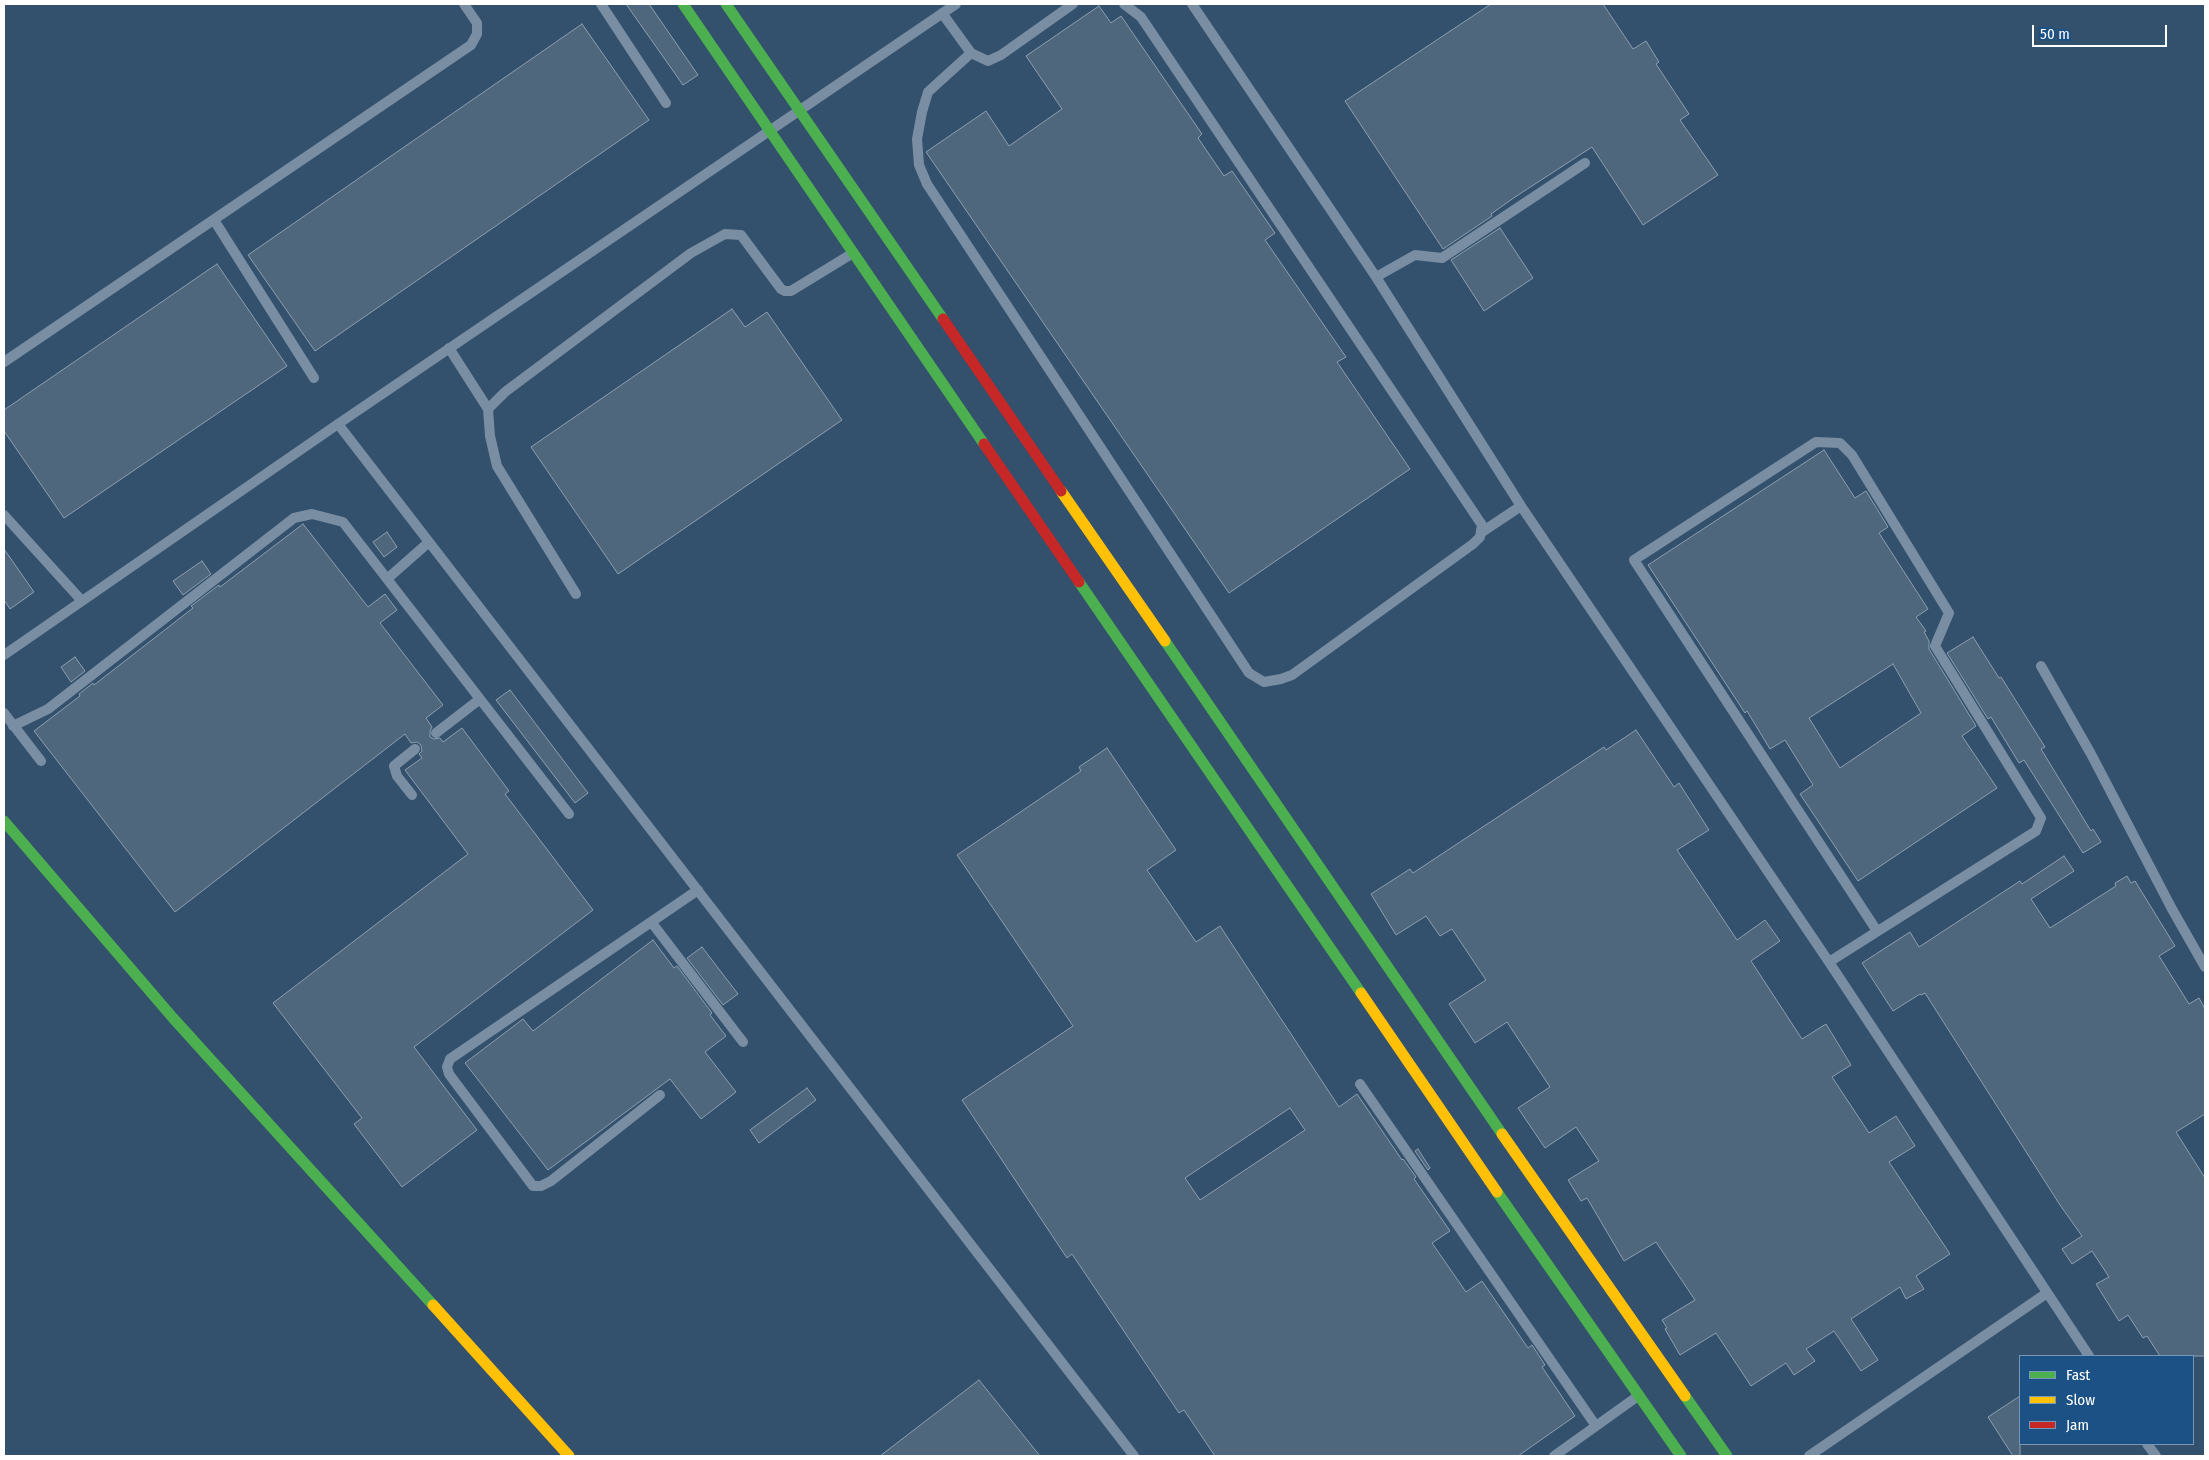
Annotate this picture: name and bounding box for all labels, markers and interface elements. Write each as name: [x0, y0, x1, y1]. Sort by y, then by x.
scale bar: [2034, 15, 2169, 47]
text: 50 m: [2040, 25, 2070, 43]
legend: [2019, 1355, 2194, 1445]
text: Fast: [2066, 1366, 2090, 1384]
text: Slow: [2066, 1391, 2095, 1409]
text: Jam: [2066, 1416, 2089, 1434]

